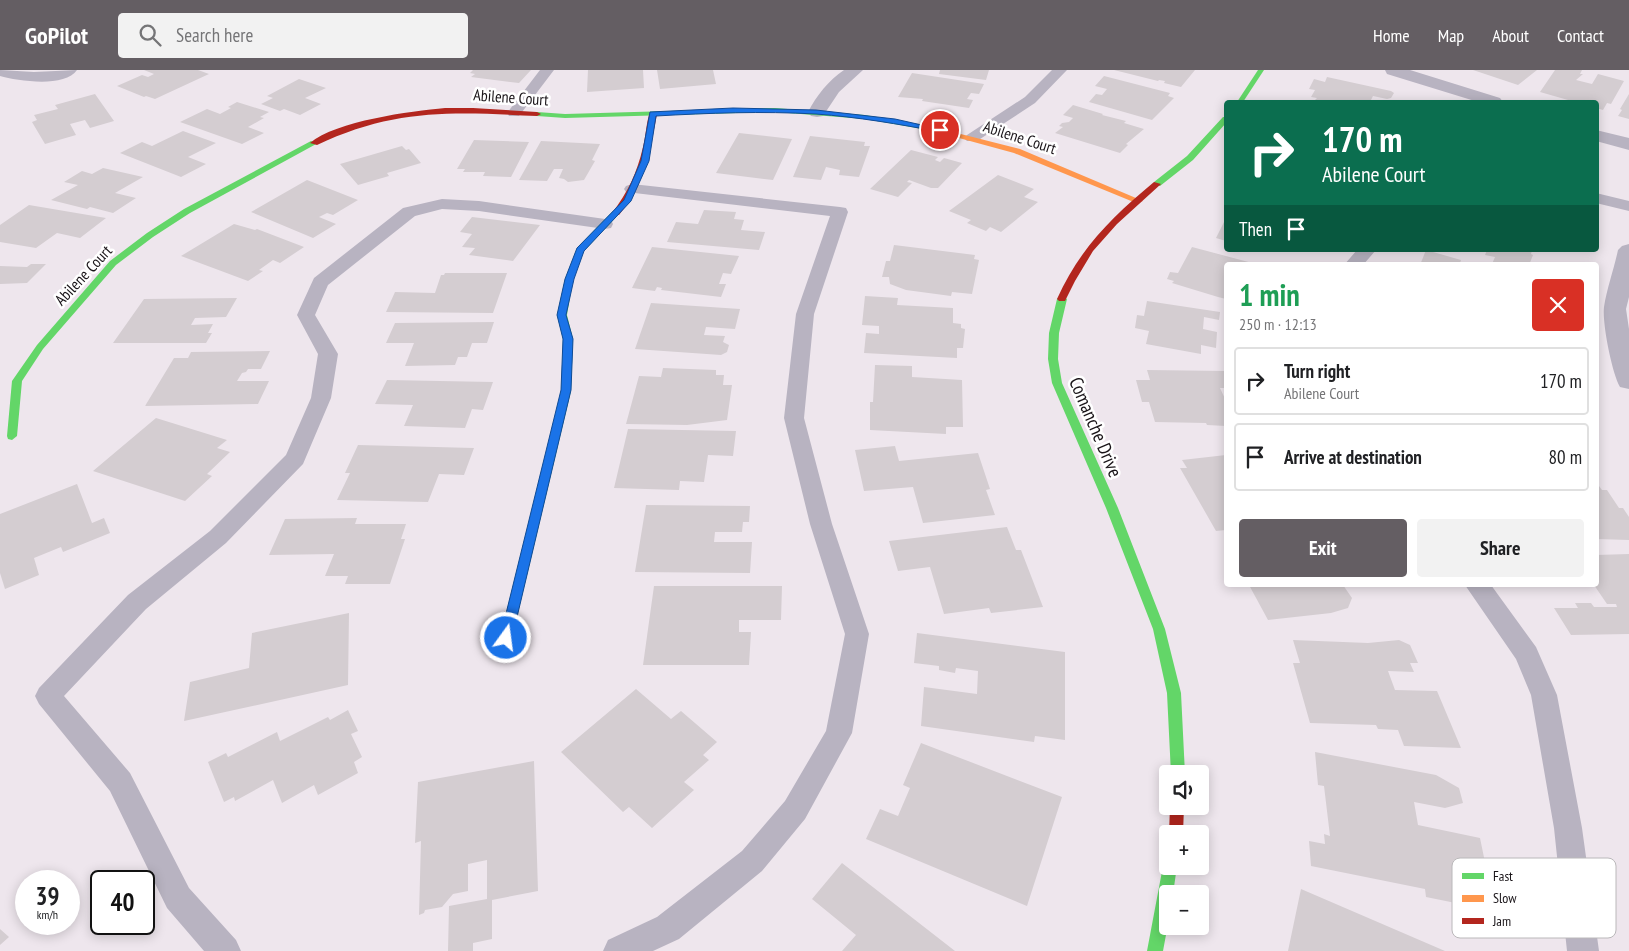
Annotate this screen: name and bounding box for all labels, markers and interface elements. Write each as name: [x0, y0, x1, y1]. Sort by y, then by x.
search box: [118, 13, 468, 58]
text: GoPilot: [25, 20, 88, 51]
icon: search: [136, 21, 164, 49]
text: Search here: [176, 23, 253, 47]
text: Home: [1373, 24, 1410, 47]
text: Map: [1438, 24, 1464, 47]
text: About: [1492, 24, 1529, 47]
text: Contact: [1557, 24, 1604, 47]
street label: Abilene Court: [473, 84, 550, 110]
pin: [919, 109, 961, 151]
icon: arrive: [926, 116, 954, 144]
street label: Abilene Court: [981, 116, 1059, 158]
text: 170 m: [1322, 116, 1403, 162]
icon: right: [1239, 120, 1304, 185]
text: Abilene Court: [1322, 160, 1425, 188]
icon: arrive: [1282, 215, 1310, 243]
text: Then: [1239, 217, 1272, 241]
street label: Abilene Court: [50, 240, 116, 309]
text: 1 min: [1239, 275, 1300, 314]
button: close: [1532, 279, 1584, 331]
text: 250 m · 12:13: [1239, 314, 1317, 334]
text: Turn right: [1284, 359, 1350, 383]
icon: right: [1241, 367, 1269, 395]
text: 170 m: [1540, 369, 1582, 393]
street label: Comanche Drive: [1064, 373, 1128, 481]
text: Abilene Court: [1284, 383, 1359, 403]
icon: arrive: [1241, 443, 1269, 471]
text: Arrive at destination: [1284, 445, 1422, 469]
text: 80 m: [1549, 445, 1582, 469]
button: Exit: [1239, 519, 1407, 577]
button: Share: [1417, 519, 1584, 577]
position arrow: [479, 611, 531, 663]
map controls: [1159, 765, 1209, 935]
button: sound: [1159, 765, 1209, 815]
button: +: [1159, 825, 1209, 875]
legend: [1452, 858, 1616, 938]
text: Fast: [1493, 867, 1513, 885]
speed limit sign: 40: [90, 870, 155, 935]
text: 39: [36, 880, 59, 912]
button: −: [1159, 885, 1209, 935]
text: Slow: [1493, 889, 1517, 907]
text: km/h: [37, 907, 58, 922]
text: Jam: [1492, 912, 1511, 930]

